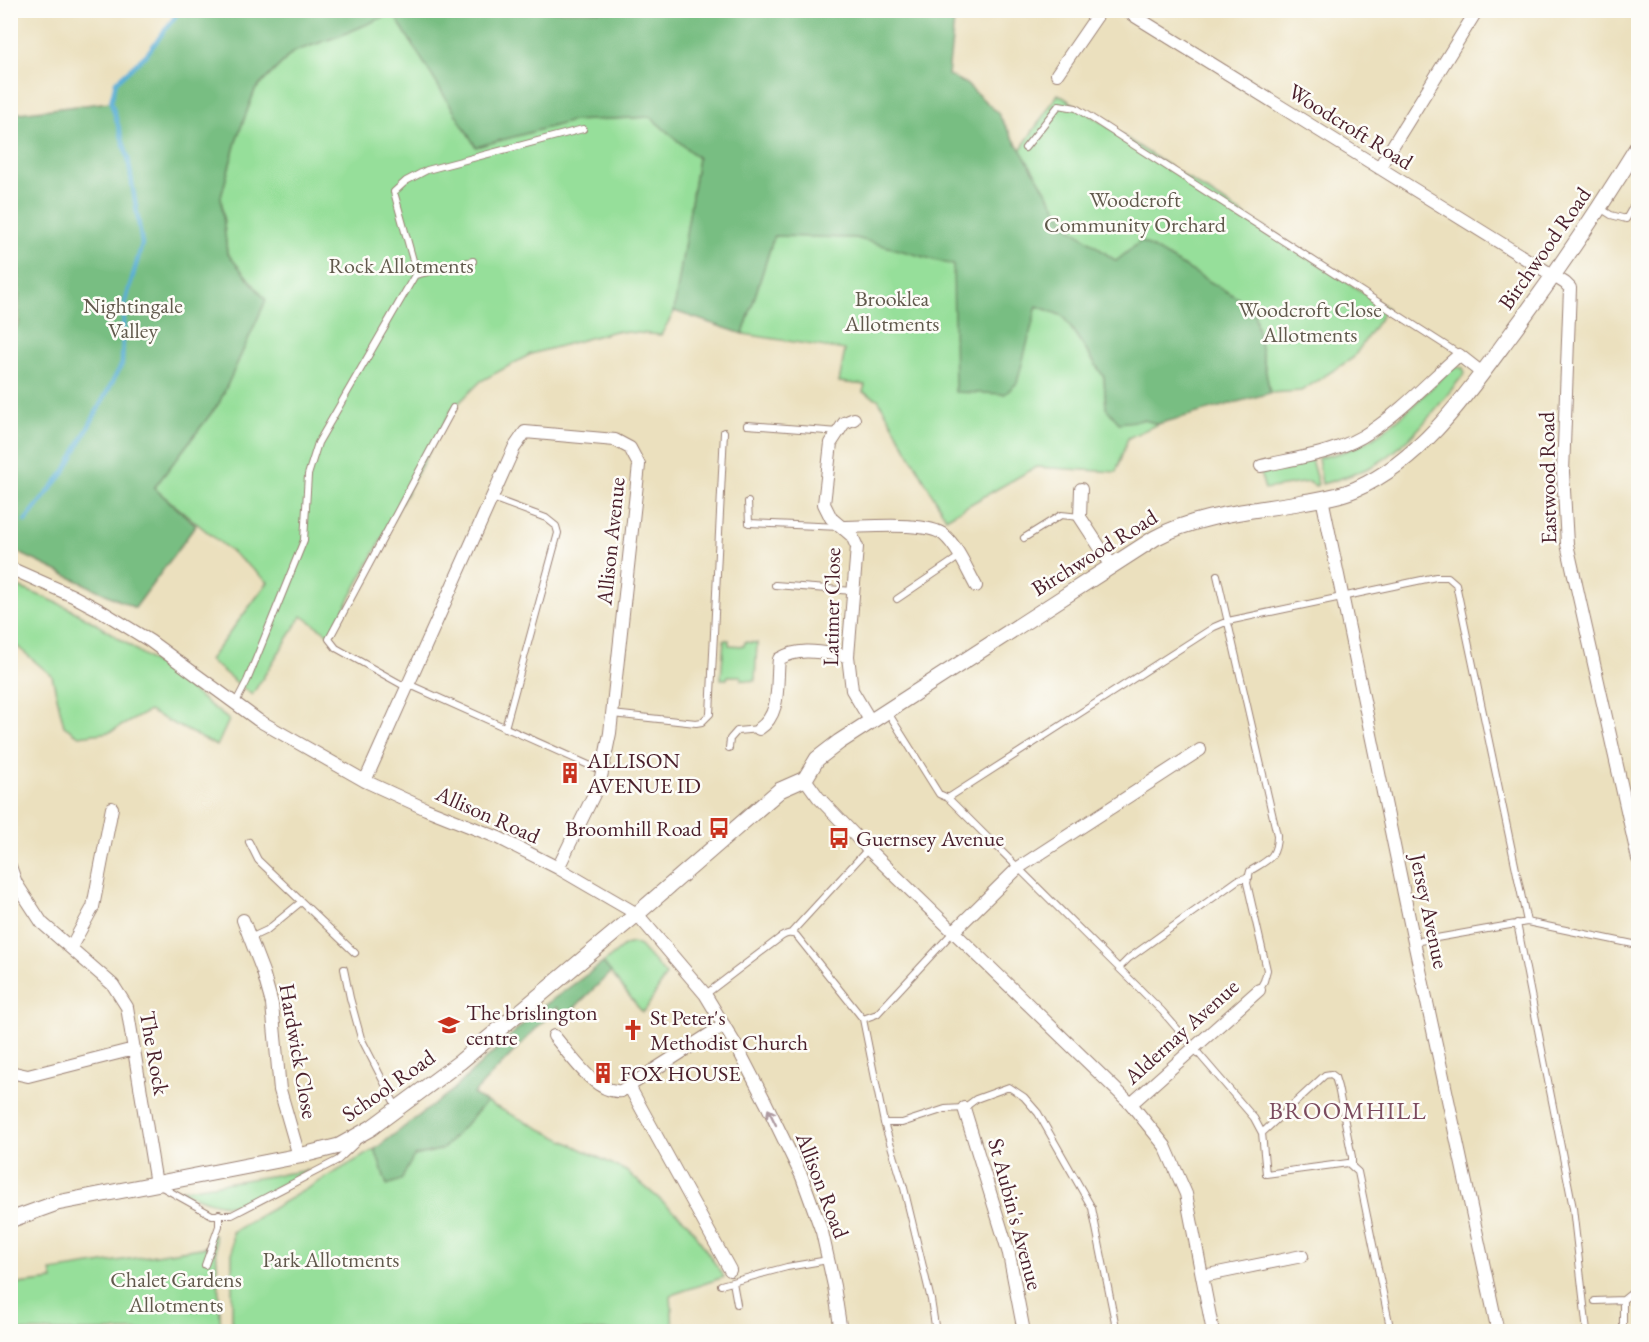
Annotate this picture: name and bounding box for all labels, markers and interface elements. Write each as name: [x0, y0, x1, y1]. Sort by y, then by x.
street label: Woodcroft Road: [1283, 76, 1419, 177]
street label: Birchwood Road: [1491, 181, 1598, 315]
park label: Woodcroft Community Orchard: [1044, 185, 1227, 239]
park label: Rock Allotments: [328, 251, 474, 280]
park label: Brooklea Allotments: [844, 284, 939, 338]
park label: Nightingale Valley: [83, 291, 183, 345]
park label: Woodcroft Close Allotments: [1238, 295, 1382, 349]
street label: Eastwood Road: [1532, 411, 1563, 544]
street label: Allison Avenue: [589, 475, 632, 607]
street label: Birchwood Road: [1026, 502, 1163, 603]
street label: Latimer Close: [816, 547, 847, 667]
place label: ALLISON AVENUE ID: [586, 746, 701, 800]
building icon: ALLISON AVENUE ID: [558, 761, 582, 785]
street label: Allison Road: [430, 778, 545, 851]
place label: Broomhill Road: [565, 814, 703, 843]
bus stop icon: Broomhill Road: [707, 816, 731, 840]
place label: Guernsey Avenue: [856, 824, 1004, 853]
bus stop icon: Guernsey Avenue: [827, 826, 851, 850]
street label: Jersey Avenue: [1403, 849, 1456, 971]
street label: Aldernay Avenue: [1117, 972, 1245, 1091]
street label: Hardwick Close: [272, 981, 325, 1121]
place label: The brislington centre: [466, 998, 598, 1052]
place label: St Peter's Methodist Church: [650, 1003, 808, 1057]
street label: The Rock: [133, 1009, 176, 1098]
school or university icon: The brislington centre: [437, 1013, 461, 1037]
church icon: St Peter's Methodist Church: [621, 1018, 645, 1042]
street label: School Road: [336, 1042, 441, 1128]
place label: FOX HOUSE: [620, 1059, 741, 1088]
building icon: FOX HOUSE: [591, 1061, 615, 1085]
district label: BROOMHILL: [1269, 1095, 1427, 1126]
one-way arrow: [766, 1109, 778, 1127]
street label: Allison Road: [789, 1127, 856, 1243]
street label: St Aubin's Avenue: [981, 1135, 1050, 1293]
park label: Park Allotments: [263, 1245, 399, 1274]
park label: Chalet Gardens Allotments: [110, 1265, 242, 1319]

